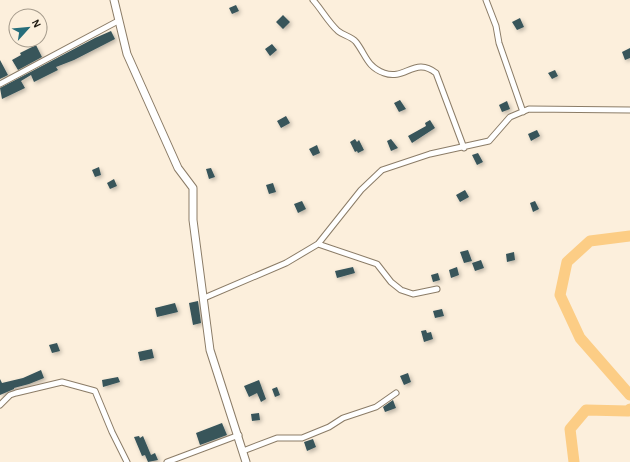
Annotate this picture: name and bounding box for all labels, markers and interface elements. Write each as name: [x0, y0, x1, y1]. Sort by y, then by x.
north arrow: [8, 8, 48, 48]
text: N: [30, 18, 43, 30]

